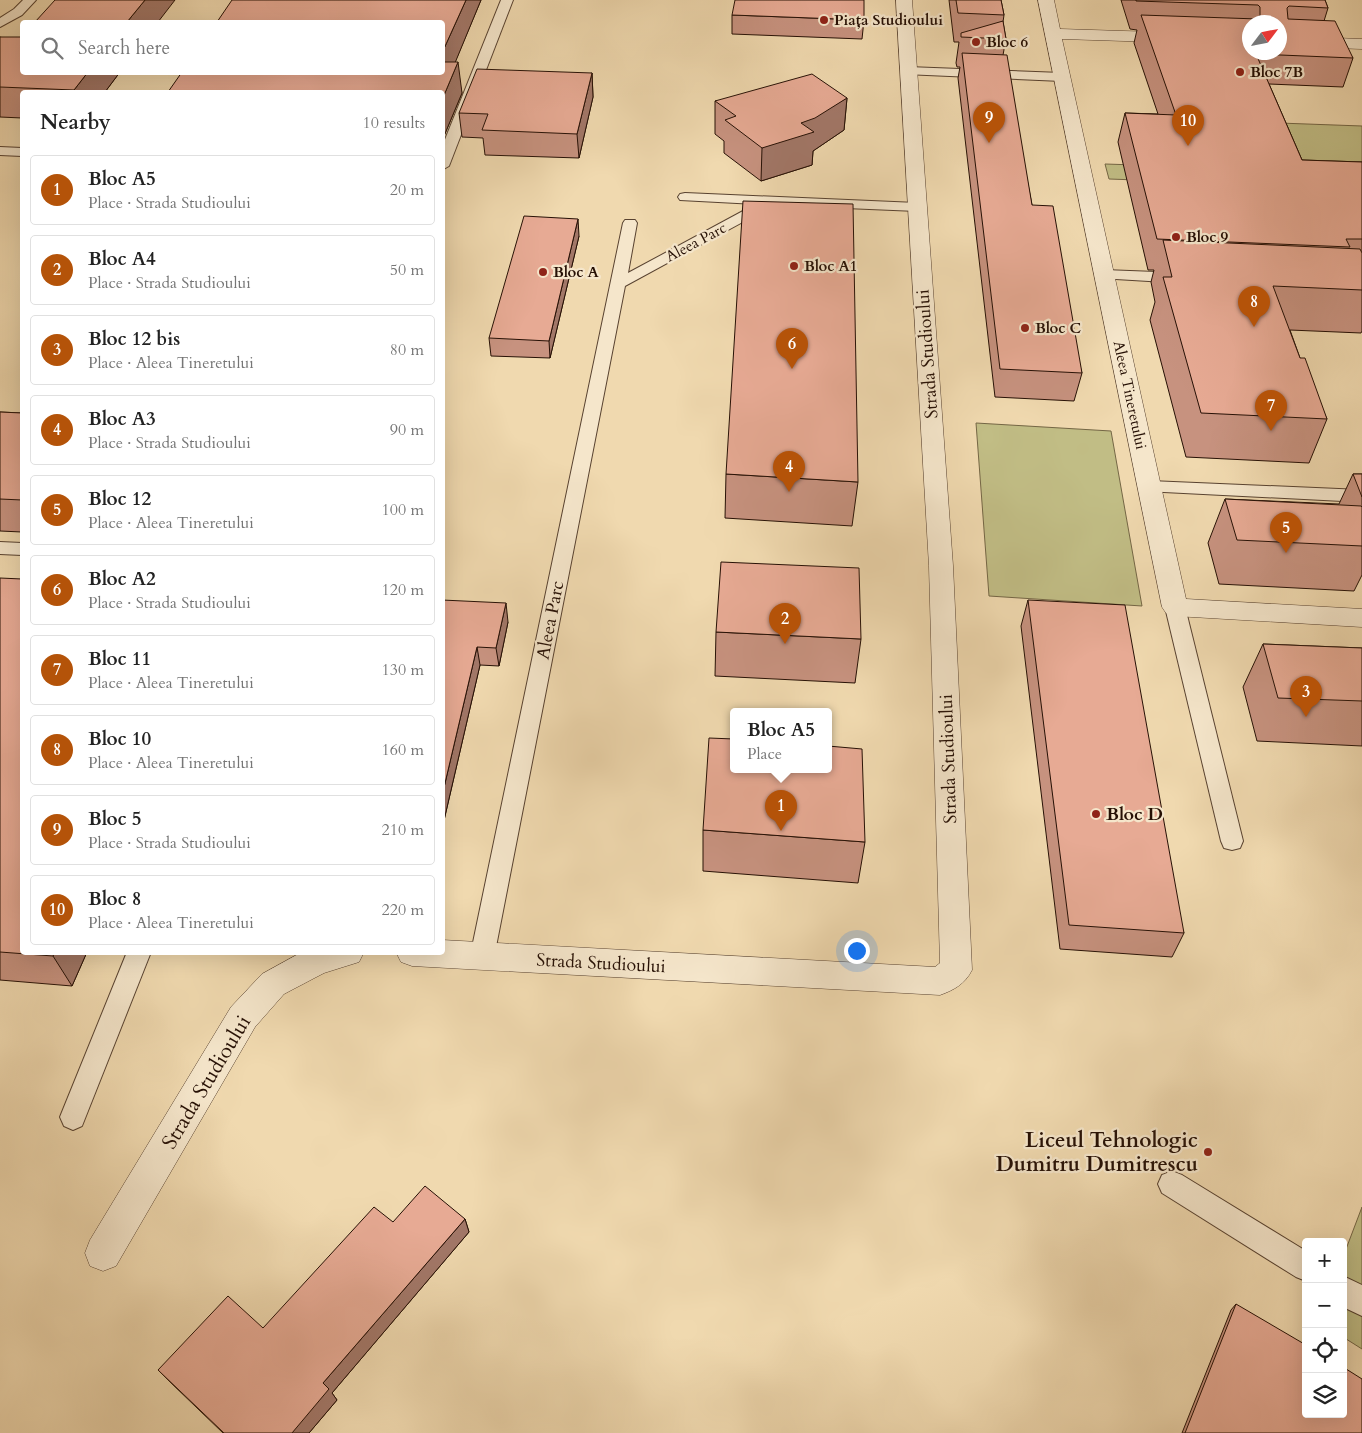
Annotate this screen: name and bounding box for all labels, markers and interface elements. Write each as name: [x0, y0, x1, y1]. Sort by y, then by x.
place label: Piața Studioului: [834, 10, 943, 30]
marker: Piața Studioului: [818, 14, 830, 26]
north arrow: [1242, 15, 1287, 60]
search box: [20, 20, 445, 75]
place label: Bloc 6: [986, 32, 1029, 52]
icon: search: [38, 34, 66, 62]
text: Search here: [78, 35, 170, 61]
marker: Bloc 6: [970, 36, 982, 48]
place label: Bloc 7B: [1250, 62, 1303, 82]
marker: Bloc 7B: [1234, 66, 1246, 78]
pin: 9: [973, 102, 1005, 143]
pin: 10: [1172, 105, 1204, 146]
text: Nearby: [40, 108, 111, 137]
text: 10 results: [363, 112, 425, 134]
text: Bloc A5: [88, 166, 156, 192]
text: 1: [53, 179, 61, 201]
text: 20 m: [390, 179, 424, 201]
text: Place · Strada Studioului: [88, 192, 251, 214]
street label: Aleea Parc: [662, 218, 730, 266]
place label: Bloc 9: [1186, 227, 1229, 247]
marker: Bloc 9: [1170, 231, 1182, 243]
text: Bloc A4: [88, 246, 156, 272]
place label: Bloc A1: [804, 256, 858, 276]
text: 2: [53, 259, 61, 281]
text: 50 m: [390, 259, 424, 281]
marker: Bloc A1: [788, 260, 800, 272]
place label: Bloc A: [553, 262, 600, 282]
marker: Bloc A: [537, 266, 549, 278]
text: Place · Strada Studioului: [88, 272, 251, 294]
pin: 8: [1238, 286, 1270, 327]
street label: Strada Studioului: [911, 288, 944, 419]
place label: Bloc C: [1035, 318, 1082, 338]
marker: Bloc C: [1019, 322, 1031, 334]
text: Bloc 12 bis: [88, 326, 180, 352]
pin: 6: [776, 328, 808, 369]
text: 3: [53, 339, 61, 361]
text: 80 m: [390, 339, 424, 361]
street label: Aleea Tineretului: [1109, 339, 1151, 451]
text: Place · Aleea Tineretului: [88, 352, 254, 374]
pin: 7: [1255, 390, 1287, 431]
text: Bloc A3: [88, 406, 156, 432]
text: 4: [53, 419, 61, 441]
text: 90 m: [390, 419, 424, 441]
text: Place · Strada Studioului: [88, 432, 251, 454]
pin: 4: [773, 451, 805, 492]
text: Bloc 12: [88, 486, 151, 512]
text: 5: [53, 499, 61, 521]
text: 100 m: [382, 499, 424, 521]
text: Place · Aleea Tineretului: [88, 512, 254, 534]
pin: 5: [1270, 512, 1302, 553]
text: Bloc A2: [88, 566, 156, 592]
text: 6: [53, 579, 61, 601]
text: 120 m: [382, 579, 424, 601]
street label: Aleea Parc: [531, 579, 570, 662]
text: Place · Strada Studioului: [88, 592, 251, 614]
pin: 2: [769, 603, 801, 644]
text: Bloc 11: [88, 646, 151, 672]
text: 7: [53, 659, 61, 681]
text: 130 m: [382, 659, 424, 681]
text: Place · Aleea Tineretului: [88, 672, 254, 694]
pin: 3: [1290, 676, 1322, 717]
street label: Strada Studioului: [934, 694, 963, 824]
popup: [730, 708, 832, 773]
text: Bloc A5: [747, 717, 815, 743]
text: Bloc 10: [88, 726, 151, 752]
text: 8: [53, 739, 61, 761]
text: 160 m: [382, 739, 424, 761]
text: Place: [747, 743, 782, 765]
text: Place · Aleea Tineretului: [88, 752, 254, 774]
pin: 1: [765, 790, 797, 831]
place label: Bloc D: [1106, 802, 1163, 827]
text: Bloc 5: [88, 806, 142, 832]
marker: Bloc D: [1090, 808, 1102, 820]
text: 9: [53, 819, 61, 841]
text: 210 m: [382, 819, 424, 841]
text: Place · Strada Studioului: [88, 832, 251, 854]
text: Bloc 8: [88, 886, 142, 912]
text: 10: [49, 899, 65, 921]
text: 220 m: [382, 899, 424, 921]
text: Place · Aleea Tineretului: [88, 912, 254, 934]
your location: [844, 938, 870, 964]
street label: Strada Studioului: [536, 948, 666, 979]
street label: Strada Studioului: [155, 1010, 258, 1155]
place label: Liceul Tehnologic Dumitru Dumitrescu: [996, 1126, 1198, 1179]
marker: Liceul Tehnologic Dumitru Dumitrescu: [1202, 1146, 1214, 1158]
map controls: [1302, 1238, 1347, 1418]
button: +: [1302, 1238, 1347, 1283]
button: −: [1302, 1283, 1347, 1328]
button: locate: [1302, 1328, 1347, 1373]
button: layers: [1302, 1373, 1347, 1418]

